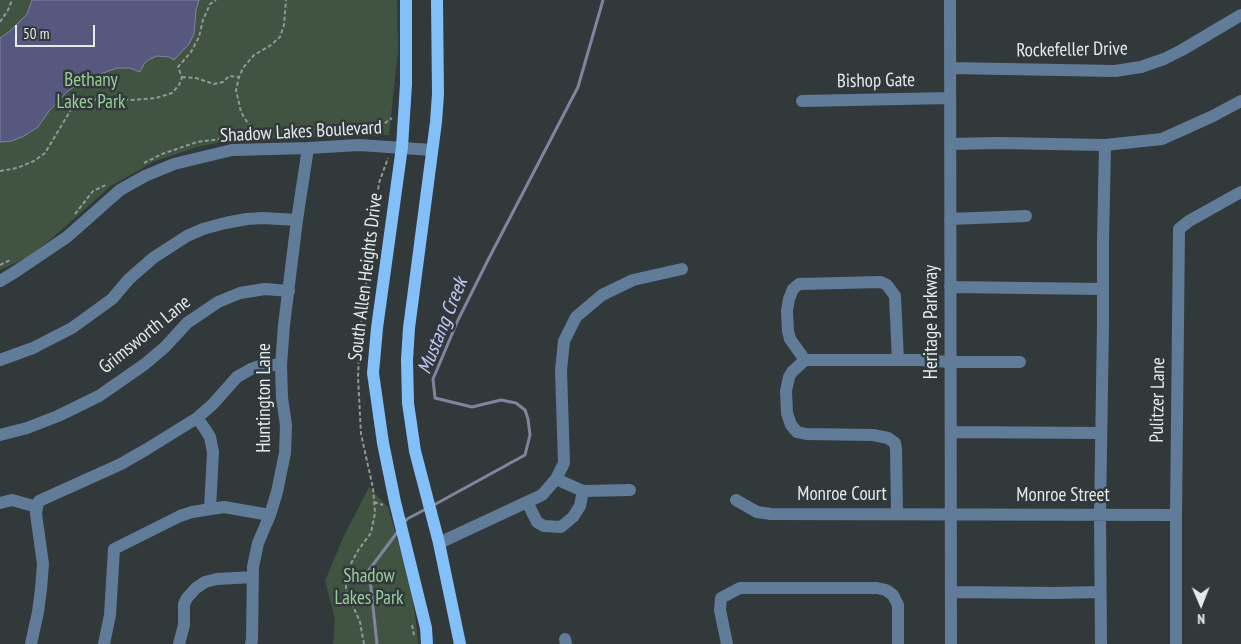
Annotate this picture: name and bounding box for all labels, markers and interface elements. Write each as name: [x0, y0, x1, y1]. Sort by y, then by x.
scale bar: [18, 15, 98, 47]
text: 50 m: [23, 24, 49, 43]
street label: Rockefeller Drive: [1016, 38, 1128, 62]
street label: Bishop Gate: [837, 69, 915, 93]
park label: Bethany Lakes Park: [57, 70, 125, 114]
street label: Shadow Lakes Boulevard: [219, 116, 383, 148]
street label: South Allen Heights Drive: [344, 192, 388, 362]
street label: Heritage Parkway: [921, 265, 943, 379]
water label: Mustang Creek: [413, 274, 473, 378]
street label: Grimsworth Lane: [95, 291, 195, 379]
street label: Huntington Lane: [254, 343, 276, 453]
street label: Pulitzer Lane: [1146, 357, 1170, 443]
street label: Monroe Court: [797, 484, 887, 506]
street label: Monroe Street: [1016, 485, 1110, 507]
park label: Shadow Lakes Park: [335, 566, 403, 610]
north arrow: [1176, 579, 1226, 629]
text: N: [1197, 610, 1205, 628]

